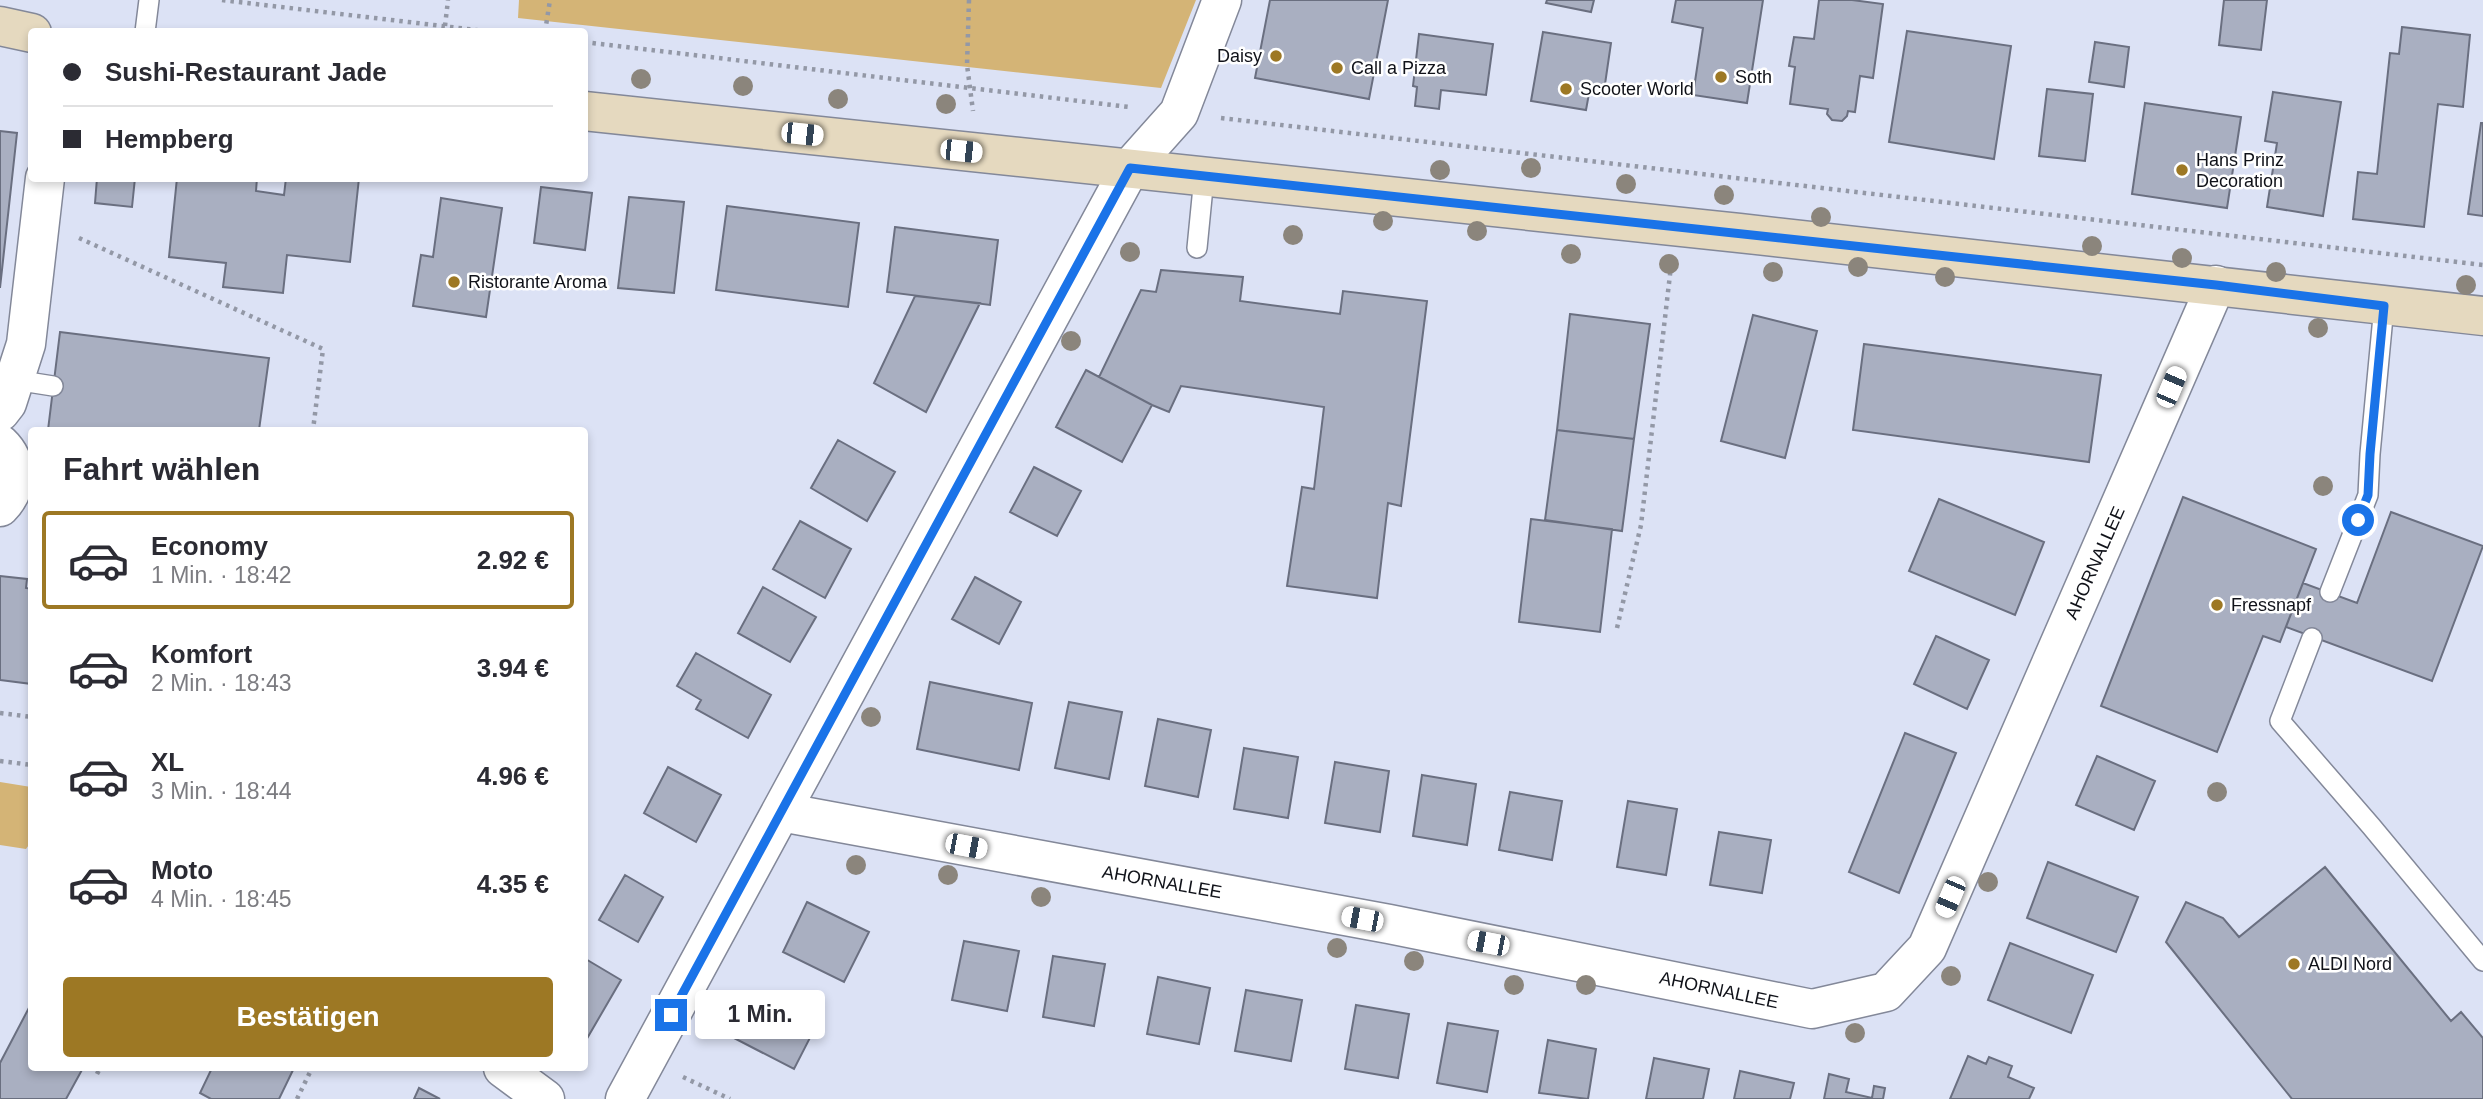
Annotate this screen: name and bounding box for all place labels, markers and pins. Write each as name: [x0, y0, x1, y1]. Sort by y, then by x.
place label: Daisy: [1217, 46, 1262, 66]
marker: Daisy: [1268, 48, 1284, 64]
place label: Call a Pizza: [1351, 58, 1447, 78]
marker: Call a Pizza: [1329, 60, 1345, 76]
place label: Soth: [1735, 67, 1772, 87]
marker: Soth: [1713, 69, 1729, 85]
place label: Scooter World: [1580, 79, 1694, 99]
marker: Scooter World: [1558, 81, 1574, 97]
place label: Hans Prinz Decoration: [2196, 150, 2284, 191]
marker: Hans Prinz Decoration: [2174, 162, 2190, 178]
place label: Ristorante Aroma: [468, 272, 608, 292]
marker: Ristorante Aroma: [446, 274, 462, 290]
place label: Fressnapf: [2231, 595, 2312, 615]
marker: Fressnapf: [2209, 597, 2225, 613]
place label: ALDI Nord: [2308, 954, 2392, 974]
marker: ALDI Nord: [2286, 956, 2302, 972]

